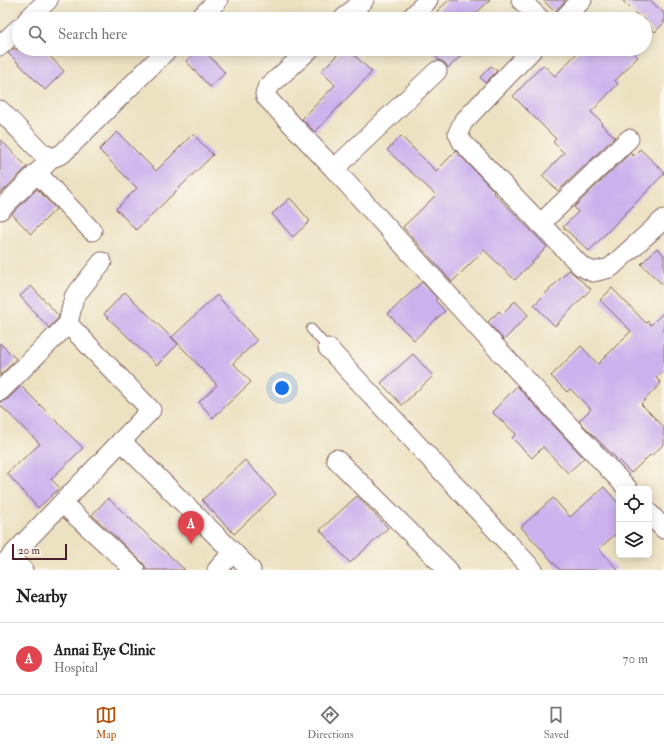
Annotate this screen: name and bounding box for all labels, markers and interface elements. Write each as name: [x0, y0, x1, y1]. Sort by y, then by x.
search box: [12, 12, 652, 56]
icon: search: [26, 23, 48, 45]
text: Search here: [58, 25, 127, 44]
your location: [272, 378, 292, 398]
map controls: [616, 486, 652, 558]
button: locate: [616, 486, 652, 522]
pin: A: [178, 511, 204, 544]
button: layers: [616, 522, 652, 558]
scale bar: [12, 542, 67, 561]
text: 20 m: [18, 544, 40, 557]
text: Nearby: [16, 586, 67, 607]
text: Annai Eye Clinic: [54, 641, 155, 660]
text: A: [25, 651, 33, 667]
text: 70 m: [623, 651, 648, 667]
text: Hospital: [54, 660, 98, 676]
tab: Map: [95, 704, 117, 741]
tab: Directions: [307, 704, 354, 741]
tab: Saved: [544, 704, 569, 741]

